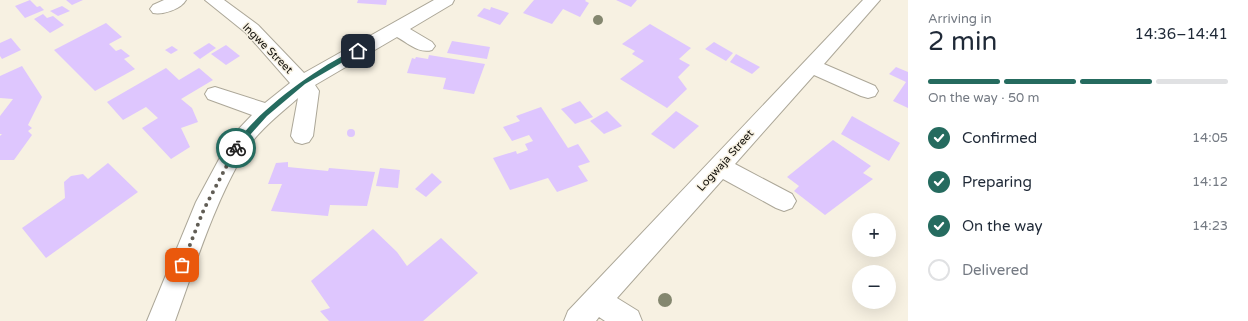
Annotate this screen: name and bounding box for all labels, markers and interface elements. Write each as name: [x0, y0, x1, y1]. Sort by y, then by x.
text: Arriving in: [928, 11, 992, 27]
street label: Ingwe Street: [240, 20, 296, 76]
text: 14:36–14:41: [1135, 25, 1228, 43]
text: 2 min: [928, 26, 997, 57]
pin: [341, 34, 375, 68]
icon: home: [347, 40, 369, 62]
text: On the way · 50 m: [928, 90, 1040, 106]
street label: Logwaja Street: [694, 127, 756, 194]
icon: check: [928, 127, 950, 149]
courier: [216, 128, 256, 168]
text: Confirmed: [962, 129, 1037, 147]
text: 14:05: [1192, 130, 1228, 146]
icon: bike: [225, 137, 247, 159]
icon: check: [928, 171, 950, 193]
text: Preparing: [962, 173, 1032, 191]
text: 14:12: [1192, 174, 1228, 190]
map controls: [852, 213, 896, 309]
button: +: [852, 213, 896, 257]
icon: check: [928, 215, 950, 237]
text: On the way: [962, 217, 1042, 235]
text: 14:23: [1192, 218, 1228, 234]
pin: [165, 248, 199, 282]
icon: bag: [171, 254, 193, 276]
text: Delivered: [962, 261, 1029, 279]
button: −: [852, 265, 896, 309]

